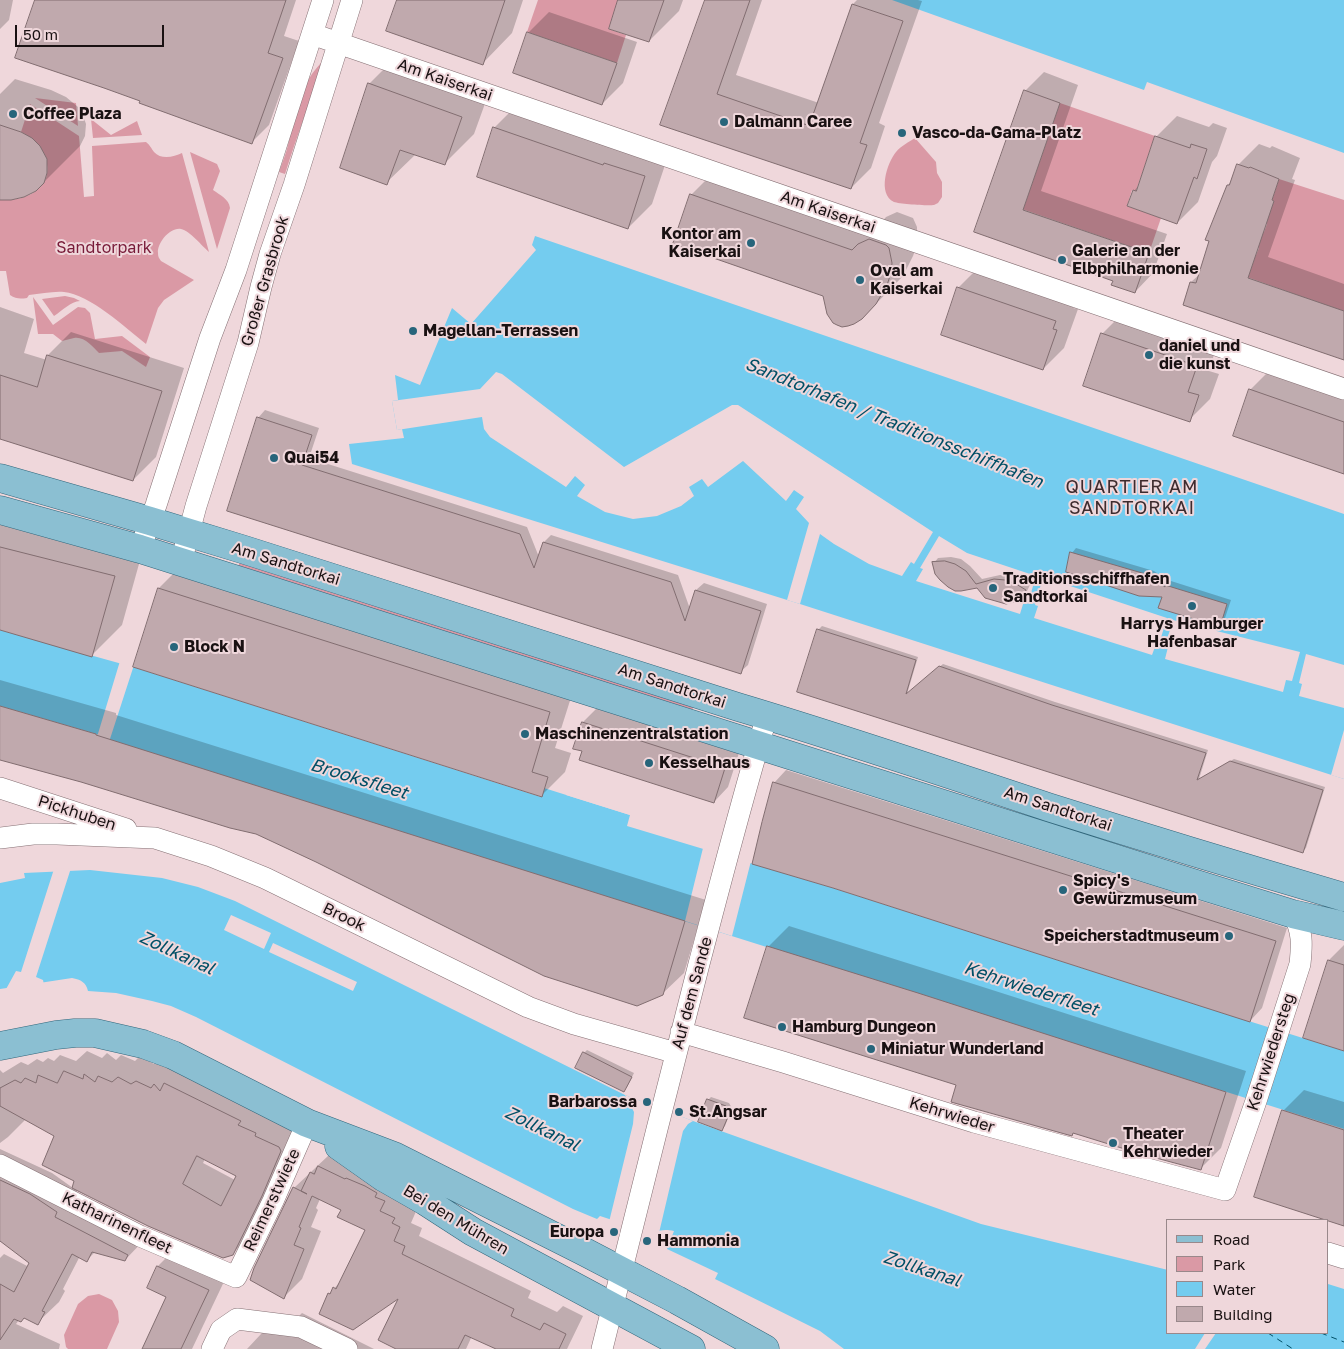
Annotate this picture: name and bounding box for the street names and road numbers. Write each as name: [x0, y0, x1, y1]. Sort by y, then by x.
street label: Am Kaiserkai: [395, 55, 495, 105]
street label: Am Kaiserkai: [778, 187, 878, 237]
street label: Großer Grasbrook: [237, 214, 293, 348]
street label: Am Sandtorkai: [230, 538, 342, 590]
street label: Am Sandtorkai: [616, 660, 728, 712]
street label: Am Sandtorkai: [1002, 783, 1114, 835]
street label: Pickhuben: [36, 791, 118, 835]
street label: Brook: [320, 898, 368, 936]
street label: Auf dem Sande: [668, 935, 716, 1051]
street label: Kehrwiedersteg: [1243, 991, 1299, 1113]
street label: Kehrwieder: [907, 1093, 997, 1137]
street label: Reimerstwiete: [240, 1146, 304, 1254]
street label: Bei den Mühren: [400, 1181, 512, 1259]
street label: Katharinenfleet: [59, 1188, 175, 1258]

